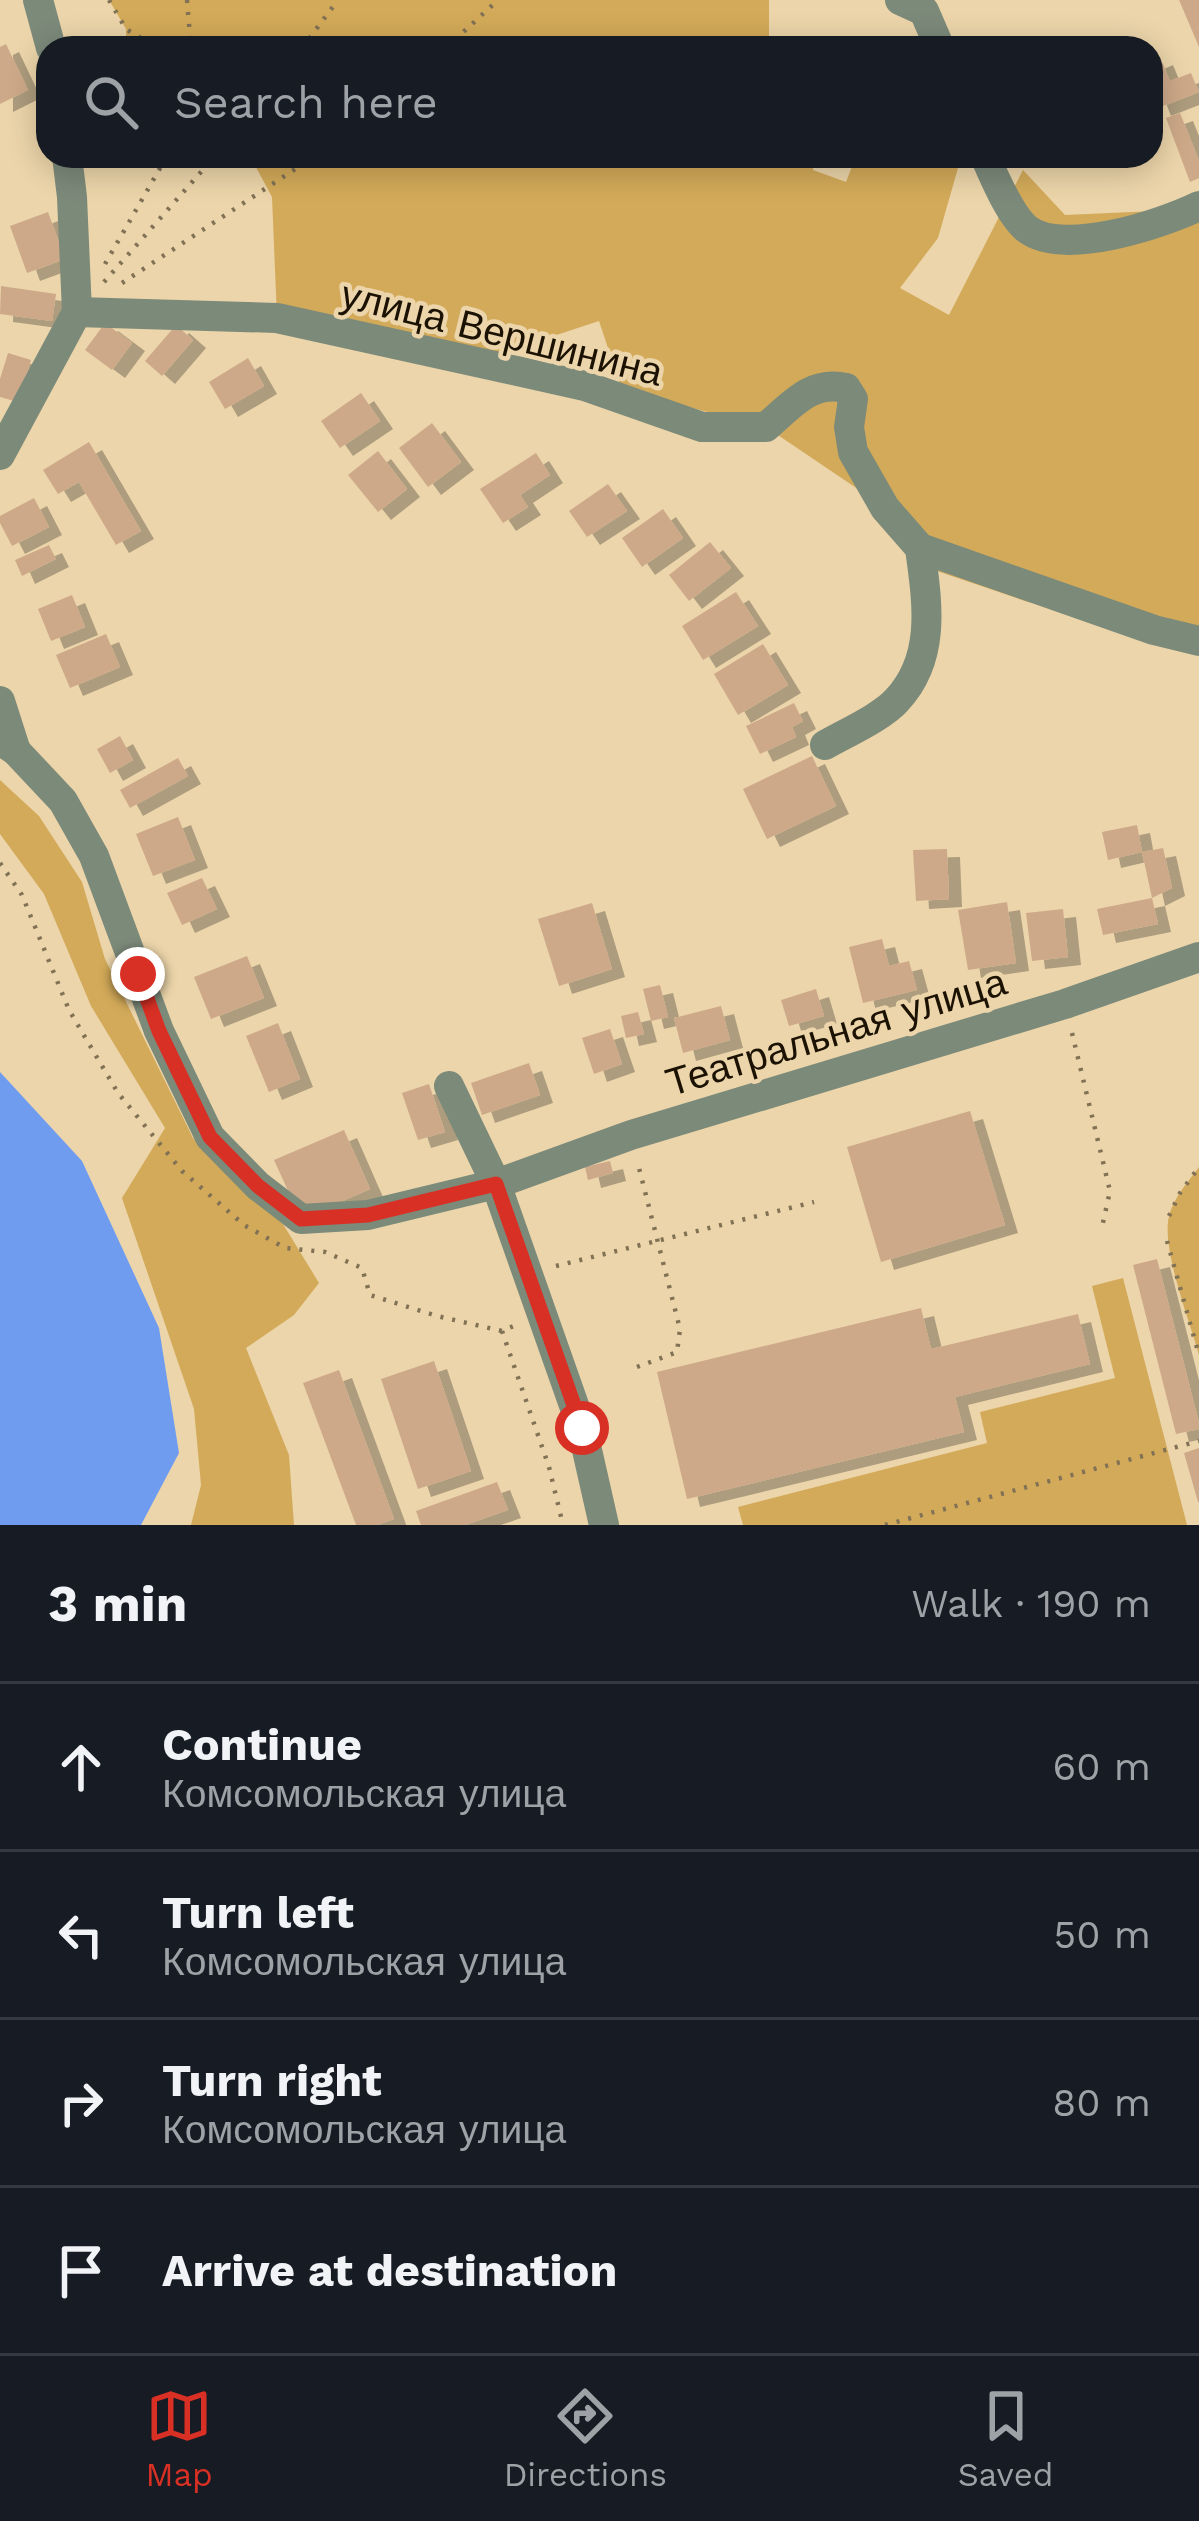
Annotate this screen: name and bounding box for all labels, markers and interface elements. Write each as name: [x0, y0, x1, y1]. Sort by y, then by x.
search box: [36, 36, 1163, 168]
icon: search: [78, 69, 144, 135]
text: Search here: [174, 76, 438, 129]
street label: улица Вершинина: [337, 271, 668, 395]
route end: [111, 947, 165, 1001]
street label: Театральная улица: [660, 959, 1012, 1105]
route start: [555, 1401, 609, 1455]
text: 3 min: [48, 1574, 187, 1633]
text: Walk · 190 m: [911, 1581, 1151, 1626]
text: Continue: [162, 1718, 362, 1771]
icon: ahead: [48, 1734, 114, 1800]
text: 60 m: [1053, 1744, 1151, 1789]
text: Комсомольская улица: [162, 1771, 566, 1816]
text: Turn left: [162, 1886, 354, 1939]
icon: left: [48, 1902, 114, 1968]
text: 50 m: [1054, 1912, 1151, 1957]
text: Комсомольская улица: [162, 1939, 566, 1984]
text: Turn right: [162, 2054, 382, 2107]
icon: right: [48, 2070, 114, 2136]
text: 80 m: [1052, 2080, 1151, 2125]
text: Комсомольская улица: [162, 2107, 566, 2152]
icon: arrive: [48, 2238, 114, 2304]
text: Arrive at destination: [162, 2244, 617, 2297]
tab: Map: [145, 2383, 213, 2494]
tab: Directions: [504, 2383, 667, 2494]
tab: Saved: [958, 2383, 1054, 2494]

